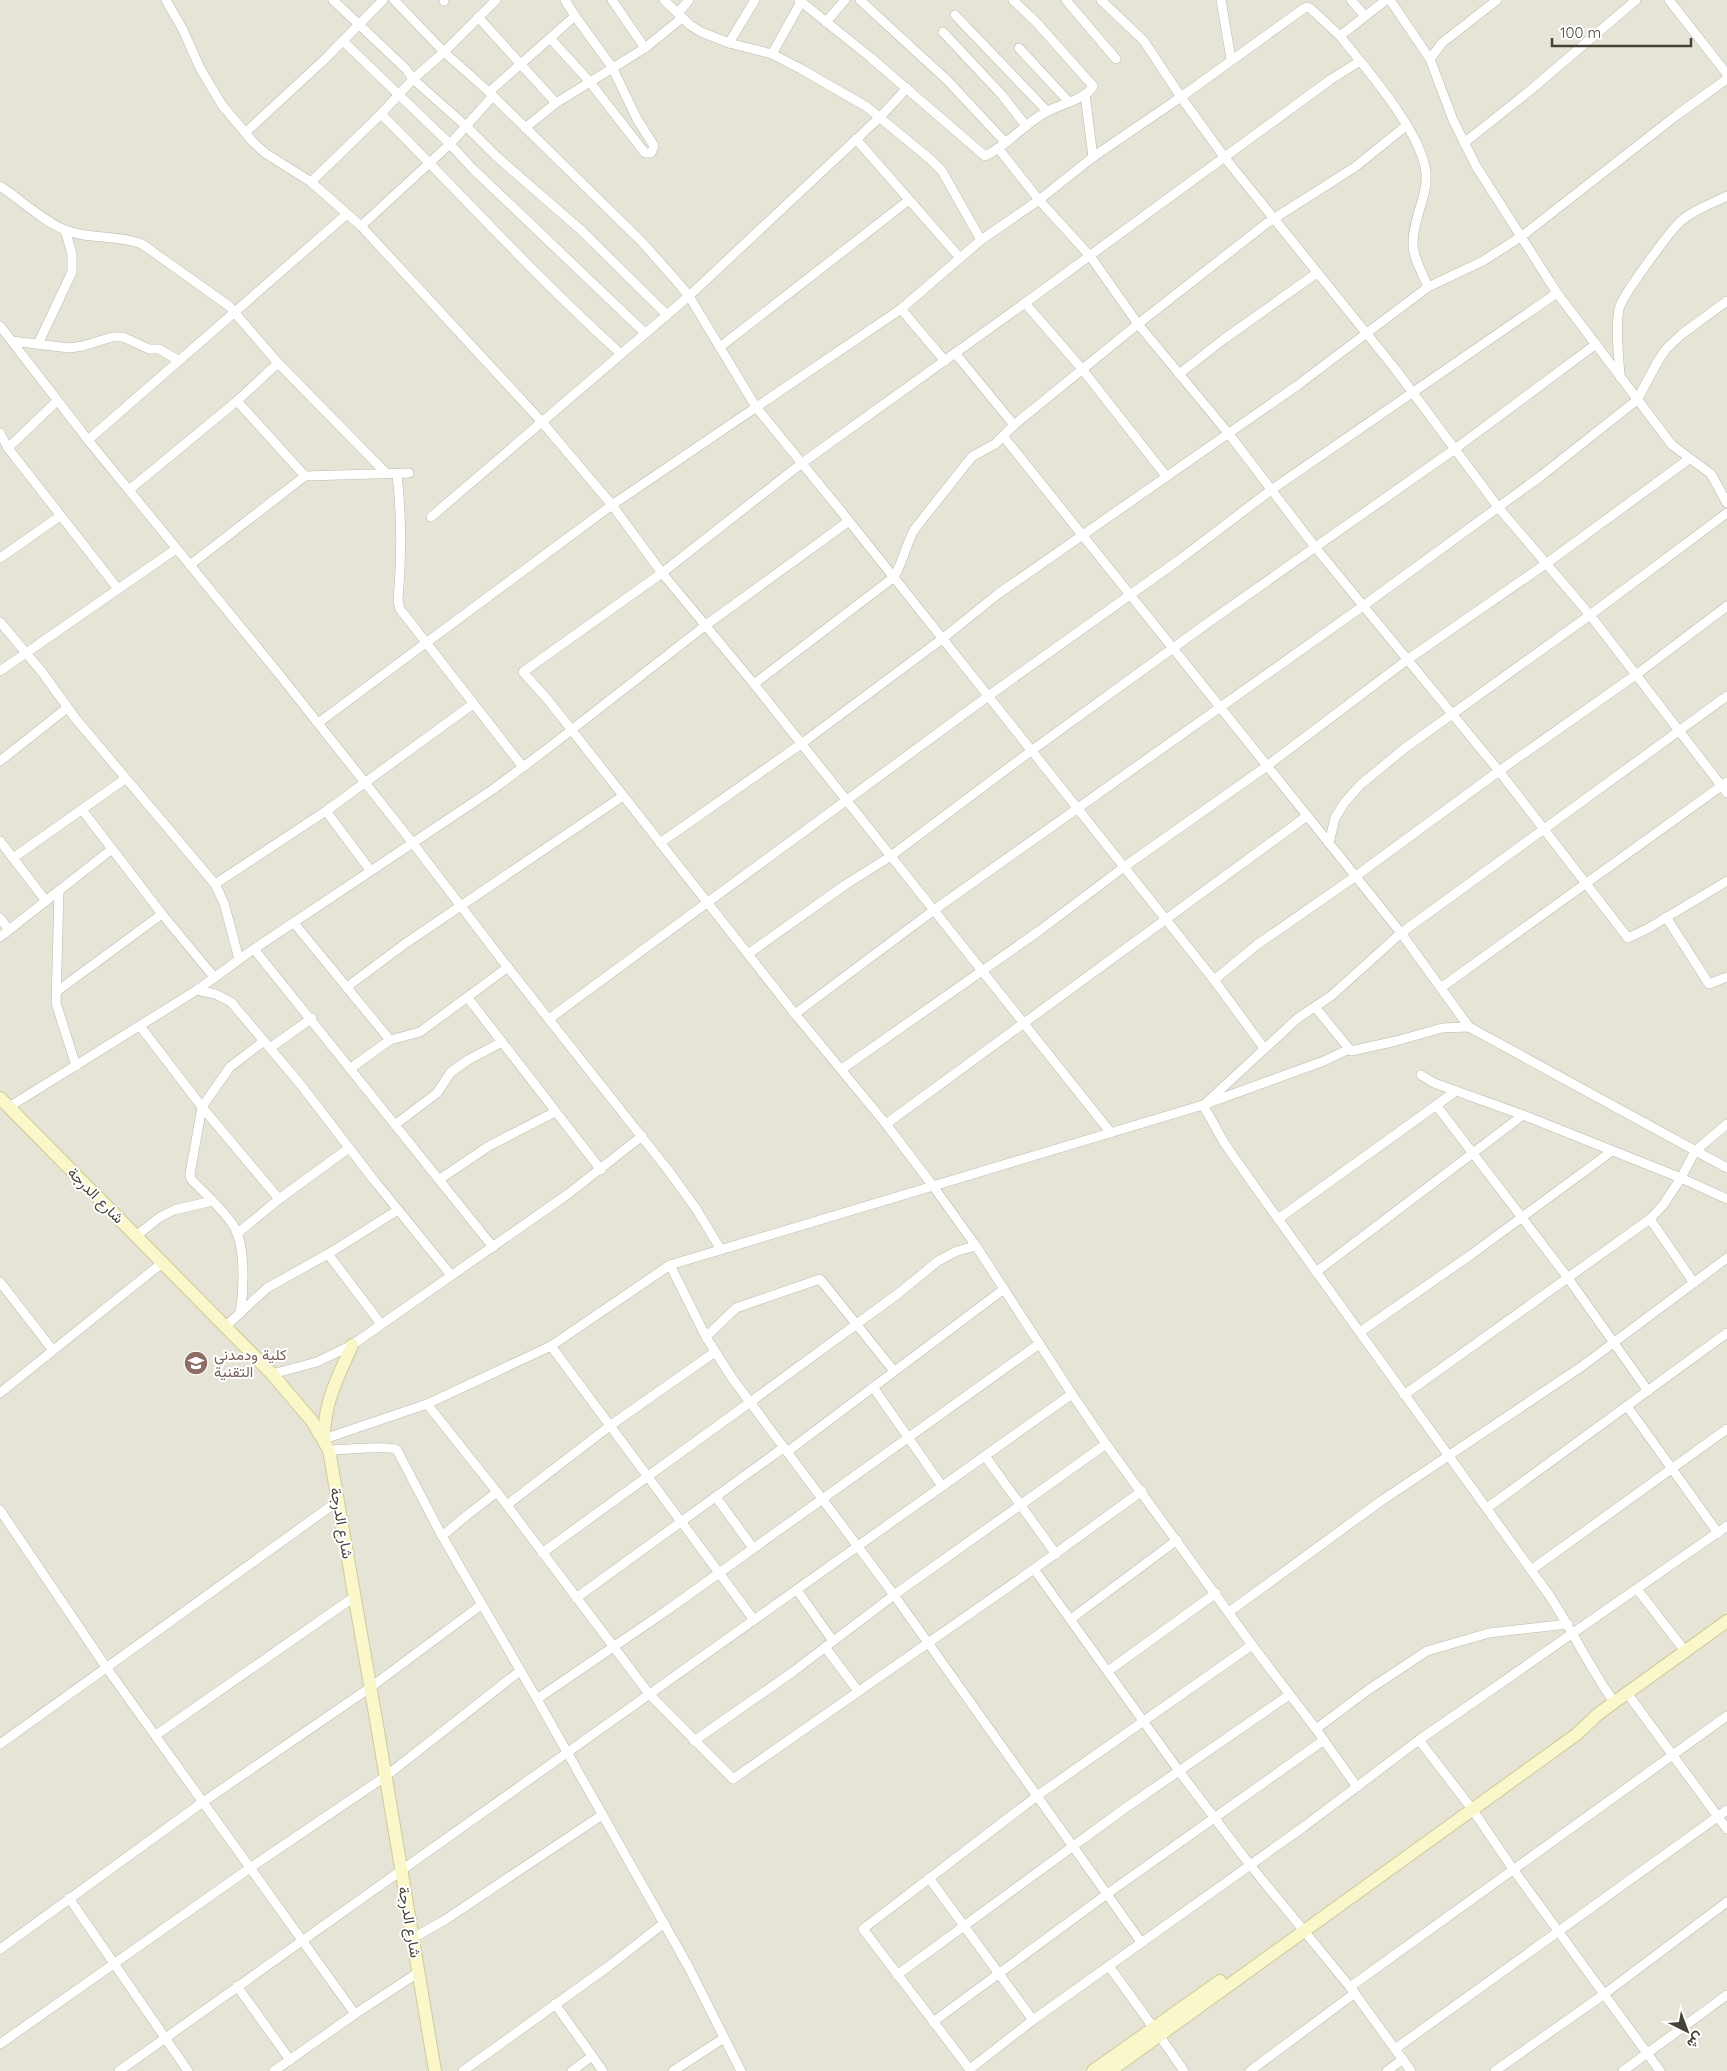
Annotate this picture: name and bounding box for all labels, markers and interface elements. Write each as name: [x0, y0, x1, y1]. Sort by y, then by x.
scale bar: [1552, 15, 1691, 47]
text: 100 m: [1560, 23, 1601, 42]
street label: شارع الدرجة: [62, 1163, 128, 1229]
place label: كلية ودمدني التقنية: [214, 1345, 287, 1381]
school or university icon: كلية ودمدني التقنية: [183, 1350, 209, 1376]
street label: شارع الدرجة: [324, 1486, 358, 1561]
street label: شارع الدرجة: [392, 1885, 426, 1960]
north arrow: [1662, 2006, 1712, 2056]
text: ش: [1683, 2028, 1708, 2053]

